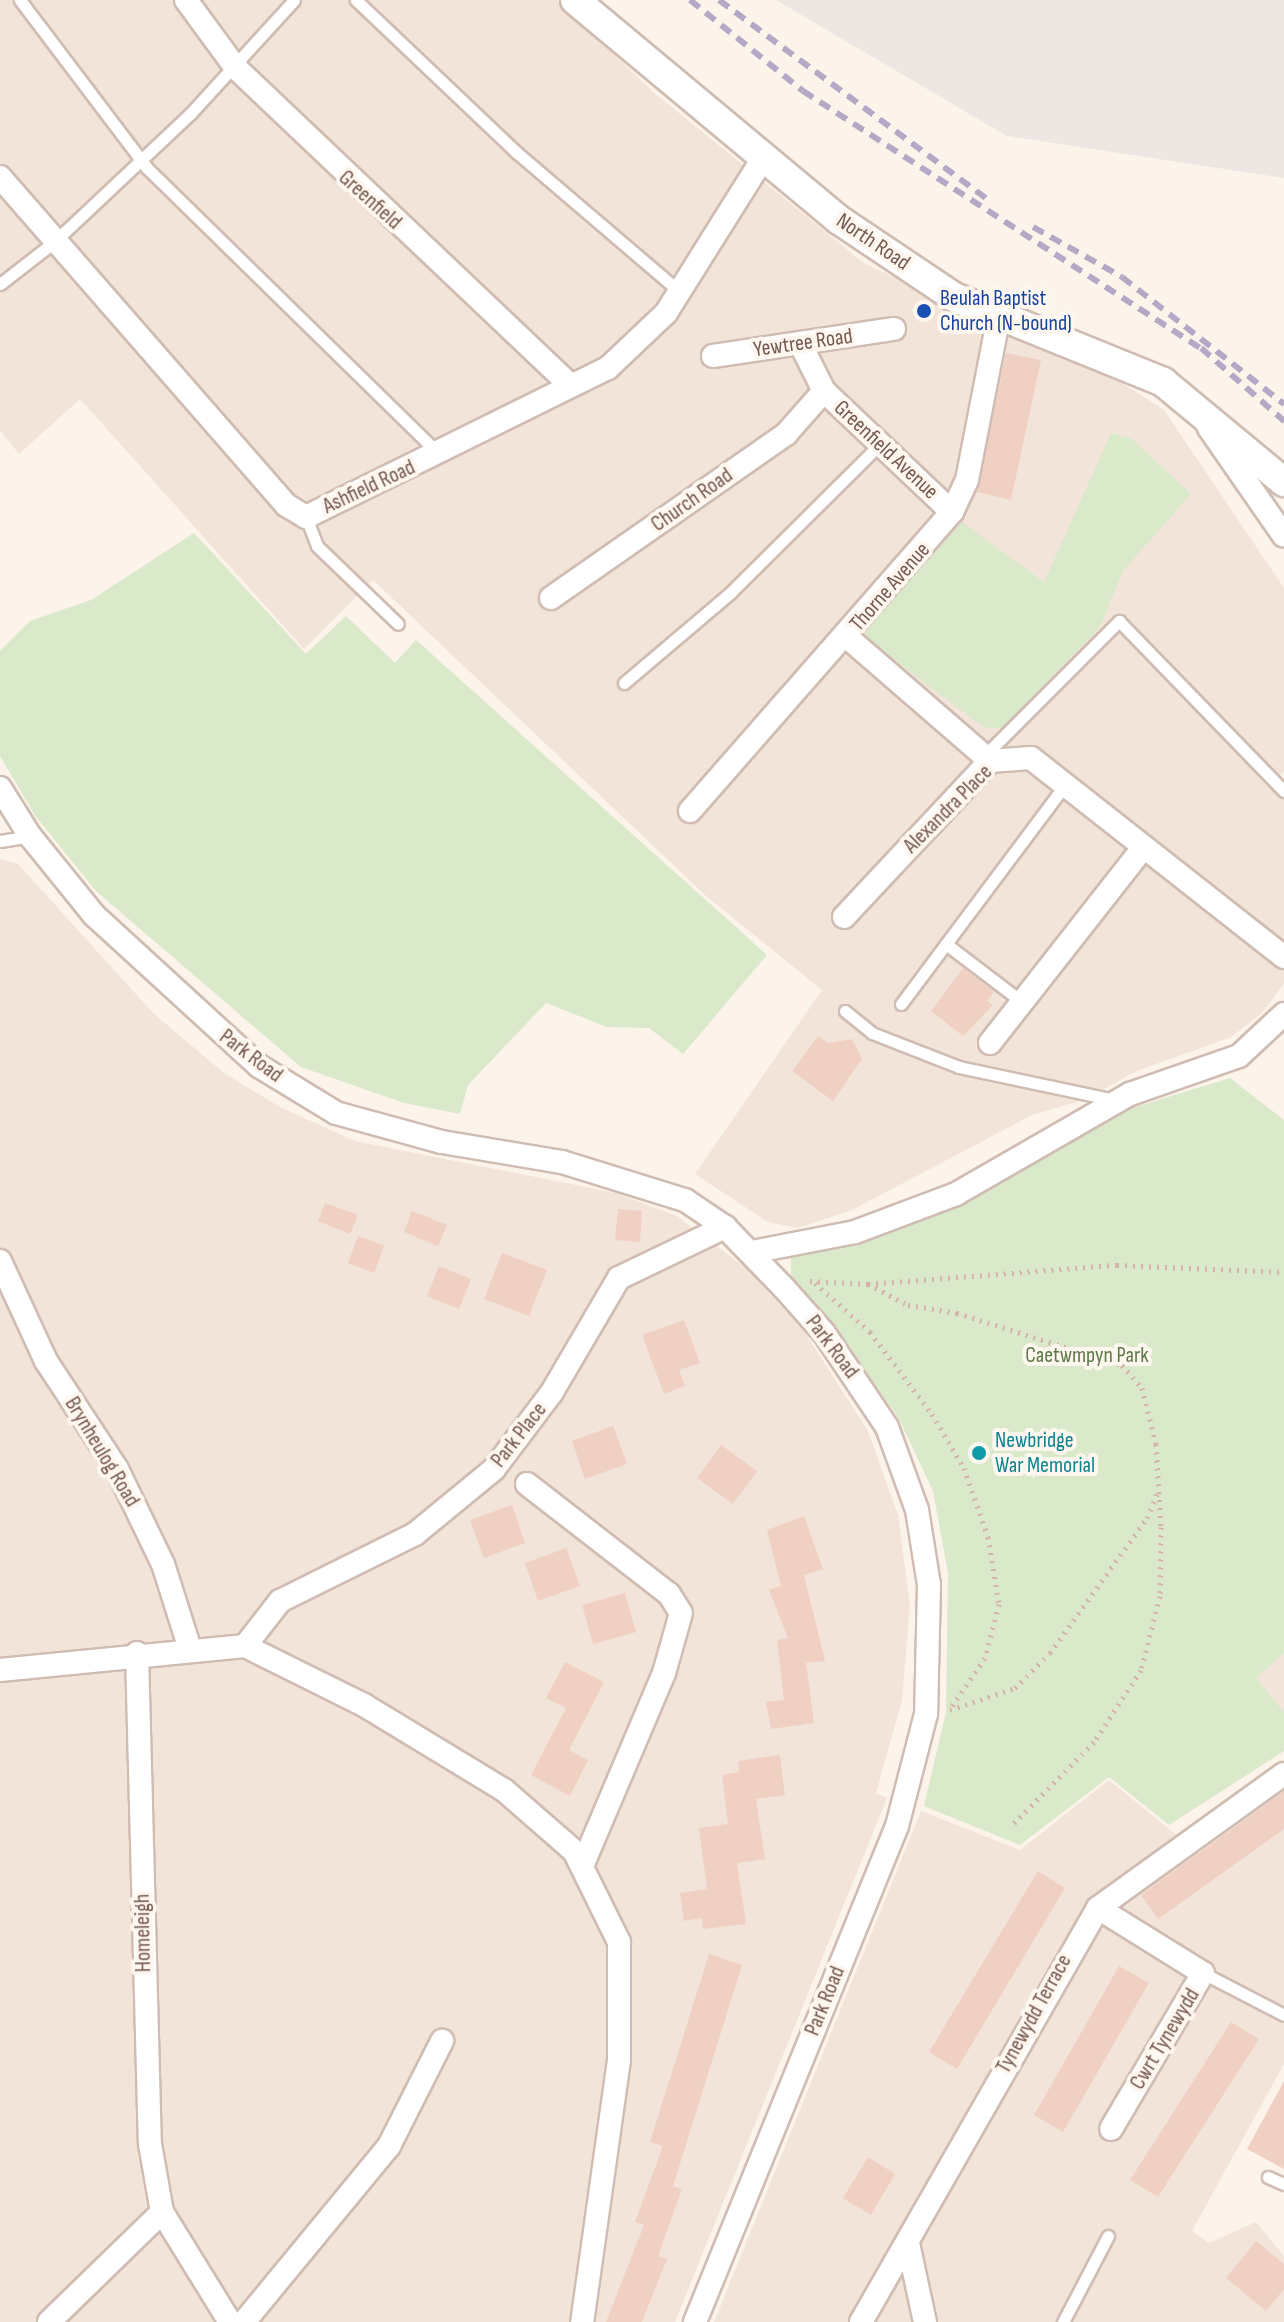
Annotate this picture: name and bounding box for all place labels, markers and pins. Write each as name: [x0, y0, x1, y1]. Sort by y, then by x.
place label: Beulah Baptist Church (N-bound): [940, 285, 1072, 336]
marker: Beulah Baptist Church (N-bound): [915, 302, 933, 320]
place label: Newbridge War Memorial: [995, 1427, 1095, 1478]
marker: Newbridge War Memorial: [970, 1444, 988, 1462]

